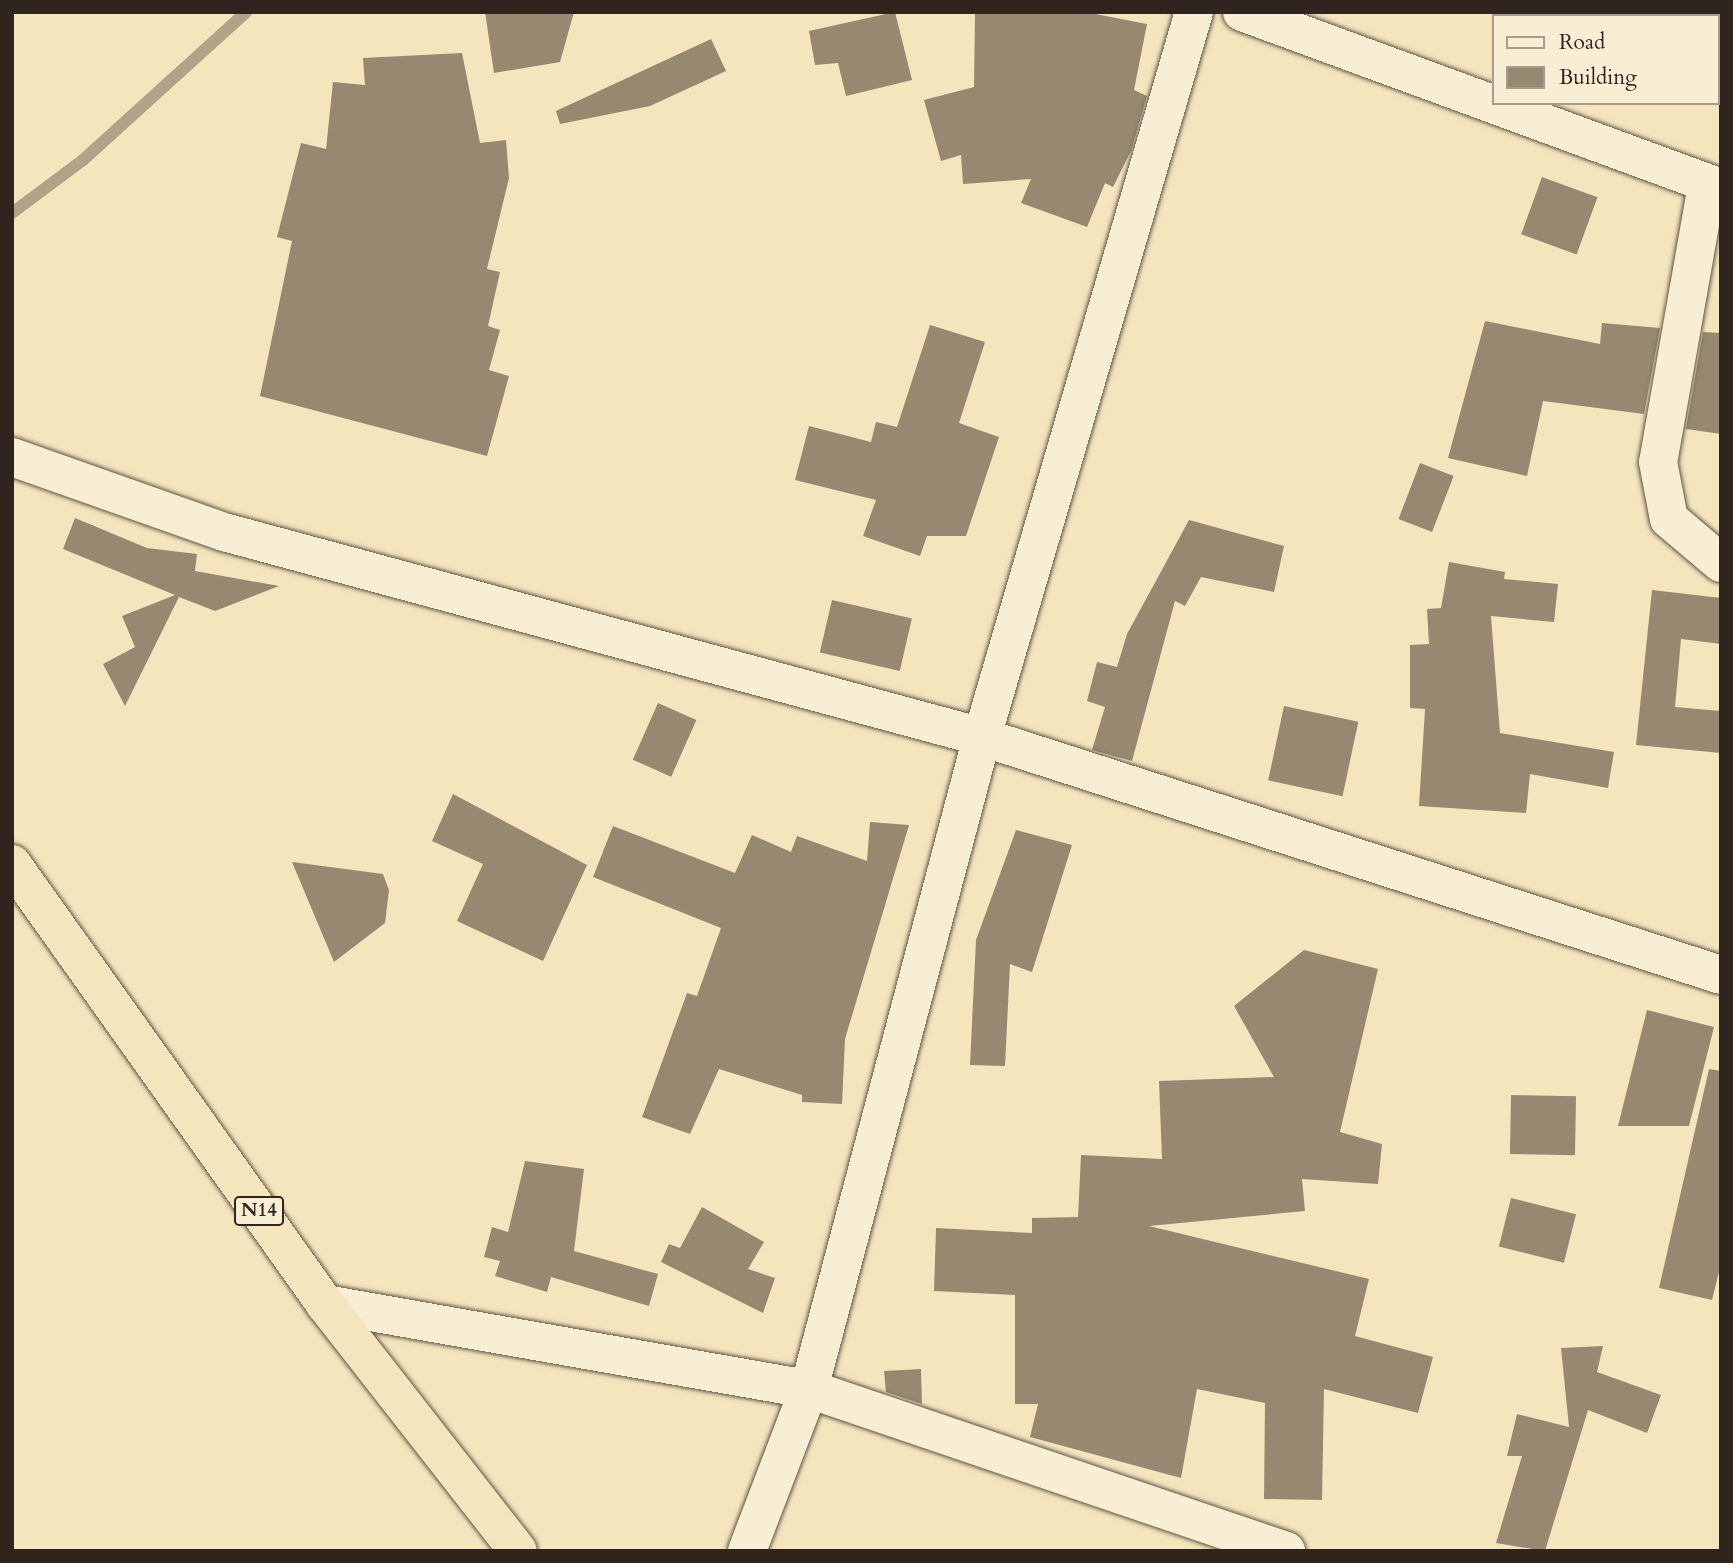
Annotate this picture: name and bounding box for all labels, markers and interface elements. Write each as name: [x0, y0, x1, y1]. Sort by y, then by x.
legend: [1492, 14, 1719, 105]
text: Road: [1559, 28, 1605, 57]
text: Building: [1559, 63, 1637, 92]
road number: N14: [233, 1196, 285, 1226]

